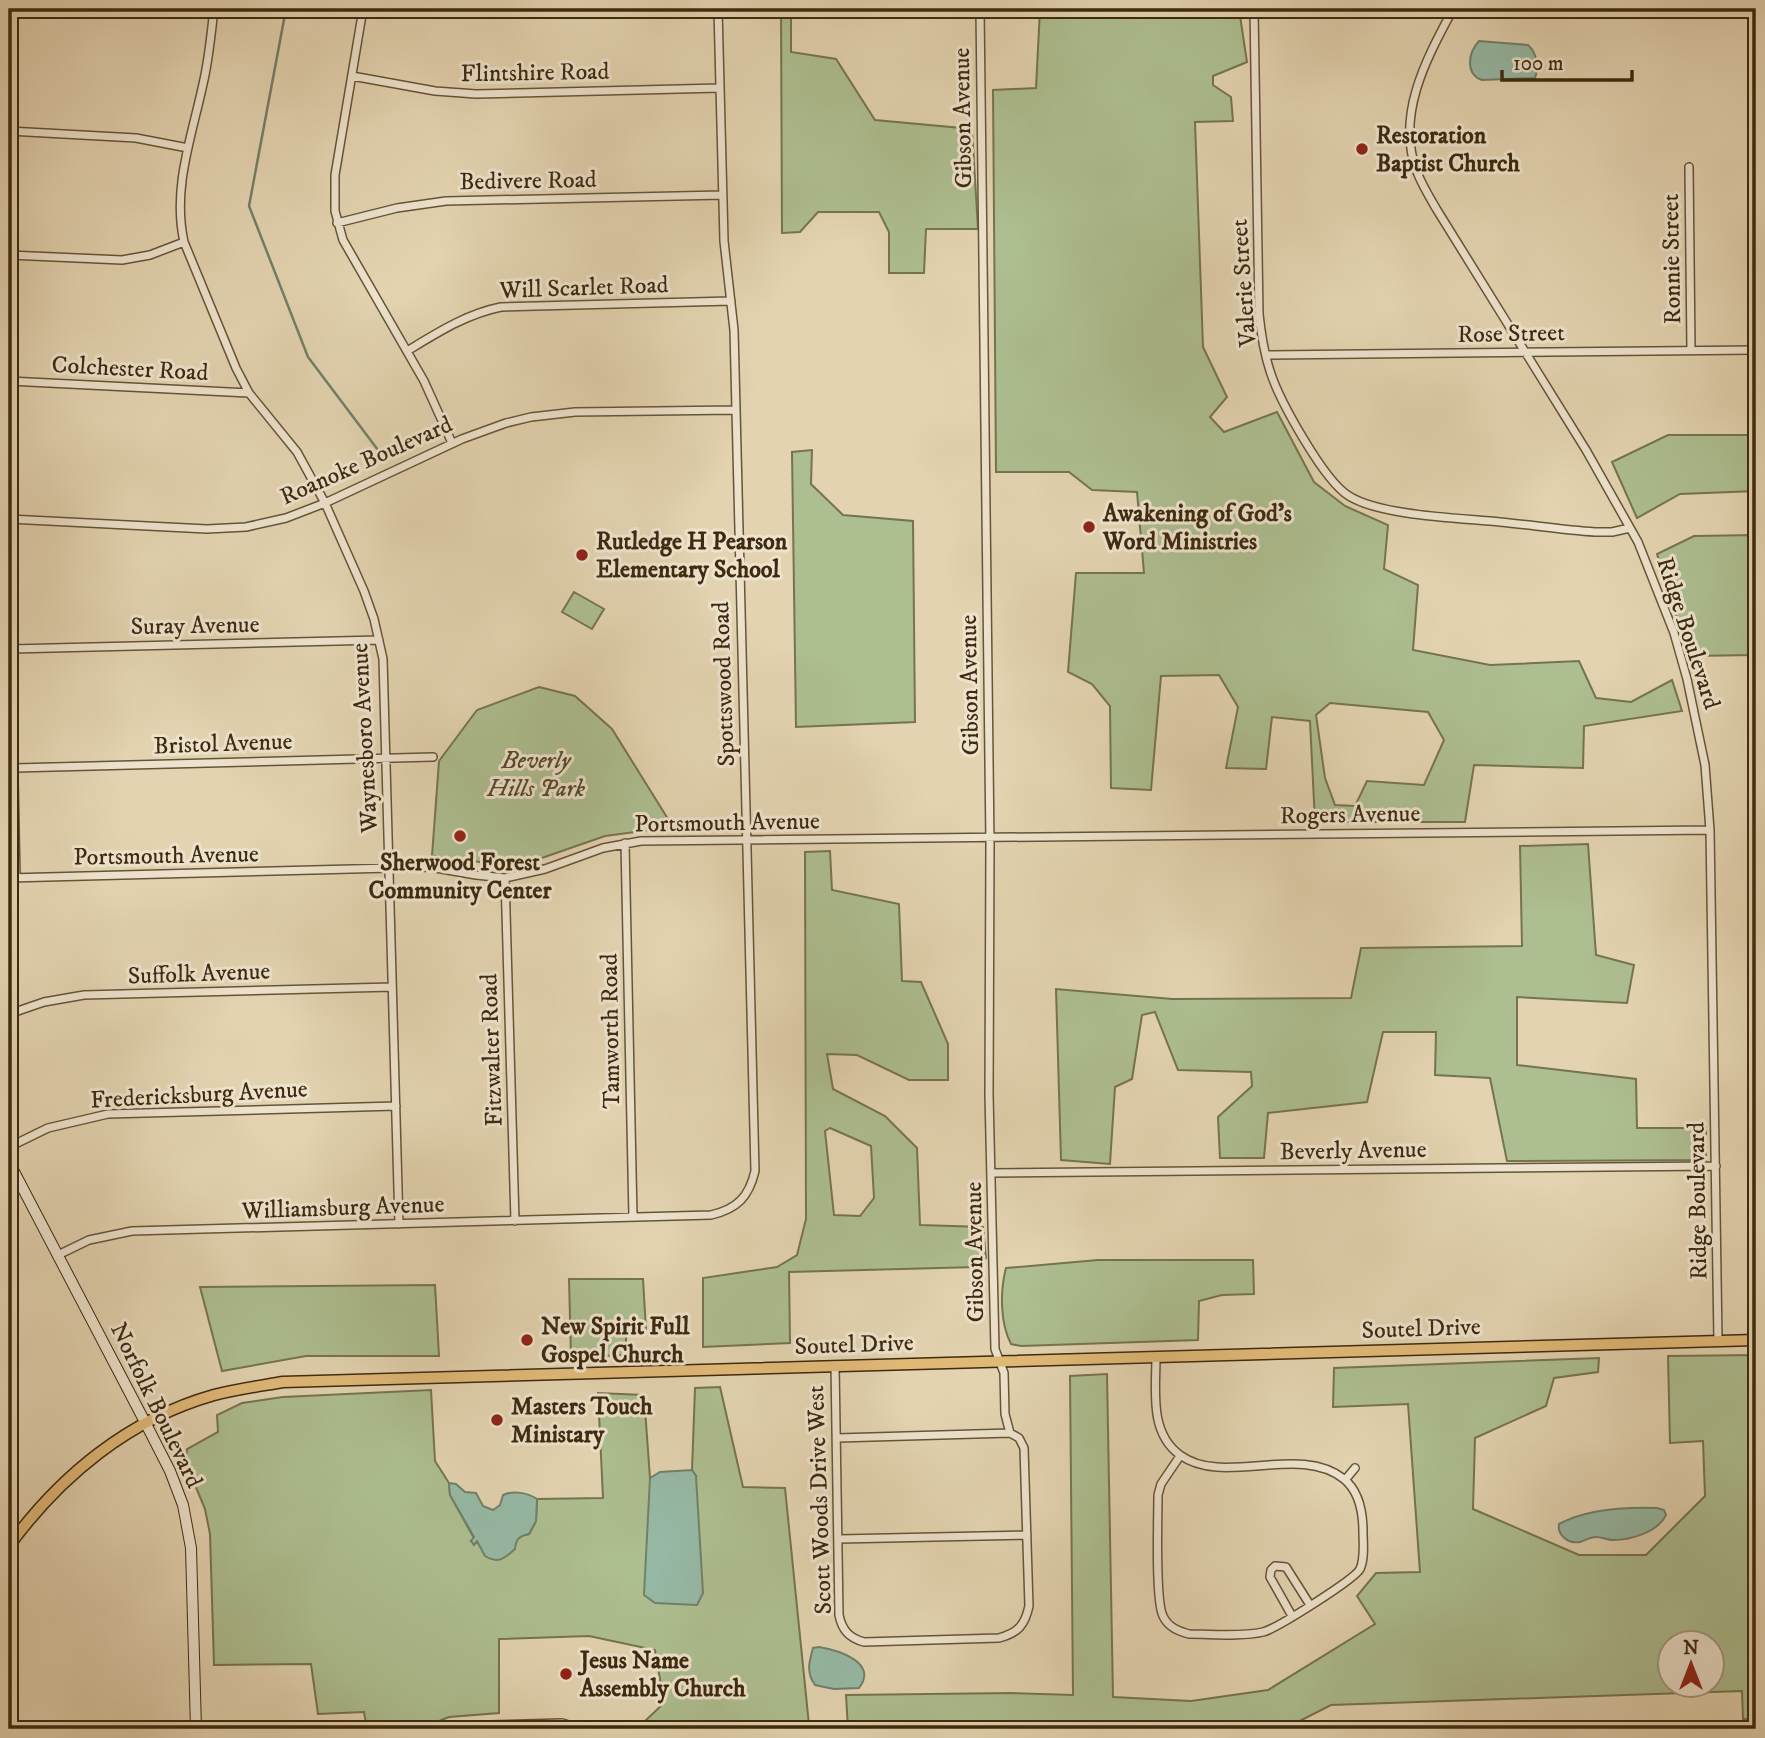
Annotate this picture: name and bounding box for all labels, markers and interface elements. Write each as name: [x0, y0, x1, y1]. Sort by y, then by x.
scale bar: [1502, 38, 1632, 82]
street label: Gibson Avenue: [947, 47, 979, 189]
text: 100 m: [1513, 51, 1564, 77]
street label: Flintshire Road: [460, 57, 610, 89]
place label: Restoration Baptist Church: [1376, 121, 1520, 179]
marker: Restoration Baptist Church: [1354, 141, 1370, 157]
street label: Bedivere Road: [459, 165, 597, 197]
street label: Ronnie Street: [1656, 193, 1688, 325]
street label: Valerie Street: [1225, 218, 1263, 349]
street label: Will Scarlet Road: [498, 270, 669, 306]
street label: Rose Street: [1457, 318, 1565, 350]
street label: Colchester Road: [51, 350, 209, 388]
street label: Roanoke Boulevard: [276, 409, 457, 512]
place label: Awakening of God's Word Ministries: [1102, 499, 1292, 557]
marker: Awakening of God's Word Ministries: [1081, 519, 1097, 535]
place label: Rutledge H Pearson Elementary School: [596, 527, 788, 585]
marker: Rutledge H Pearson Elementary School: [574, 547, 590, 563]
street label: Ridge Boulevard: [1649, 554, 1727, 713]
street label: Spottswood Road: [706, 601, 742, 767]
street label: Suray Avenue: [130, 610, 260, 642]
street label: Gibson Avenue: [954, 614, 986, 756]
street label: Waynesboro Avenue: [345, 642, 385, 835]
street label: Bristol Avenue: [153, 727, 293, 761]
park label: Beverly Hills Park: [486, 746, 585, 804]
street label: Rogers Avenue: [1280, 799, 1421, 831]
street label: Portsmouth Avenue: [634, 806, 820, 840]
marker: Sherwood Forest Community Center: [452, 828, 468, 844]
street label: Portsmouth Avenue: [73, 839, 259, 873]
place label: Sherwood Forest Community Center: [369, 848, 553, 906]
street label: Tamworth Road: [595, 953, 627, 1109]
street label: Suffolk Avenue: [127, 957, 271, 991]
street label: Fitzwalter Road: [474, 973, 510, 1127]
street label: Fredericksburg Avenue: [90, 1074, 308, 1116]
street label: Ridge Boulevard: [1682, 1122, 1714, 1280]
street label: Beverly Avenue: [1279, 1135, 1427, 1167]
street label: Gibson Avenue: [959, 1181, 991, 1323]
street label: Williamsburg Avenue: [240, 1189, 445, 1227]
place label: New Spirit Full Gospel Church: [541, 1312, 690, 1370]
street label: Soutel Drive: [1361, 1312, 1481, 1346]
street label: Norfolk Boulevard: [103, 1318, 209, 1493]
street label: Soutel Drive: [794, 1328, 914, 1362]
marker: New Spirit Full Gospel Church: [519, 1332, 535, 1348]
street label: Scott Woods Drive West: [801, 1384, 839, 1615]
place label: Masters Touch Ministary: [511, 1392, 653, 1450]
marker: Masters Touch Ministary: [489, 1412, 505, 1428]
north arrow: [1656, 1630, 1726, 1700]
text: N: [1683, 1637, 1699, 1660]
place label: Jesus Name Assembly Church: [577, 1646, 746, 1704]
marker: Jesus Name Assembly Church: [558, 1666, 574, 1682]

